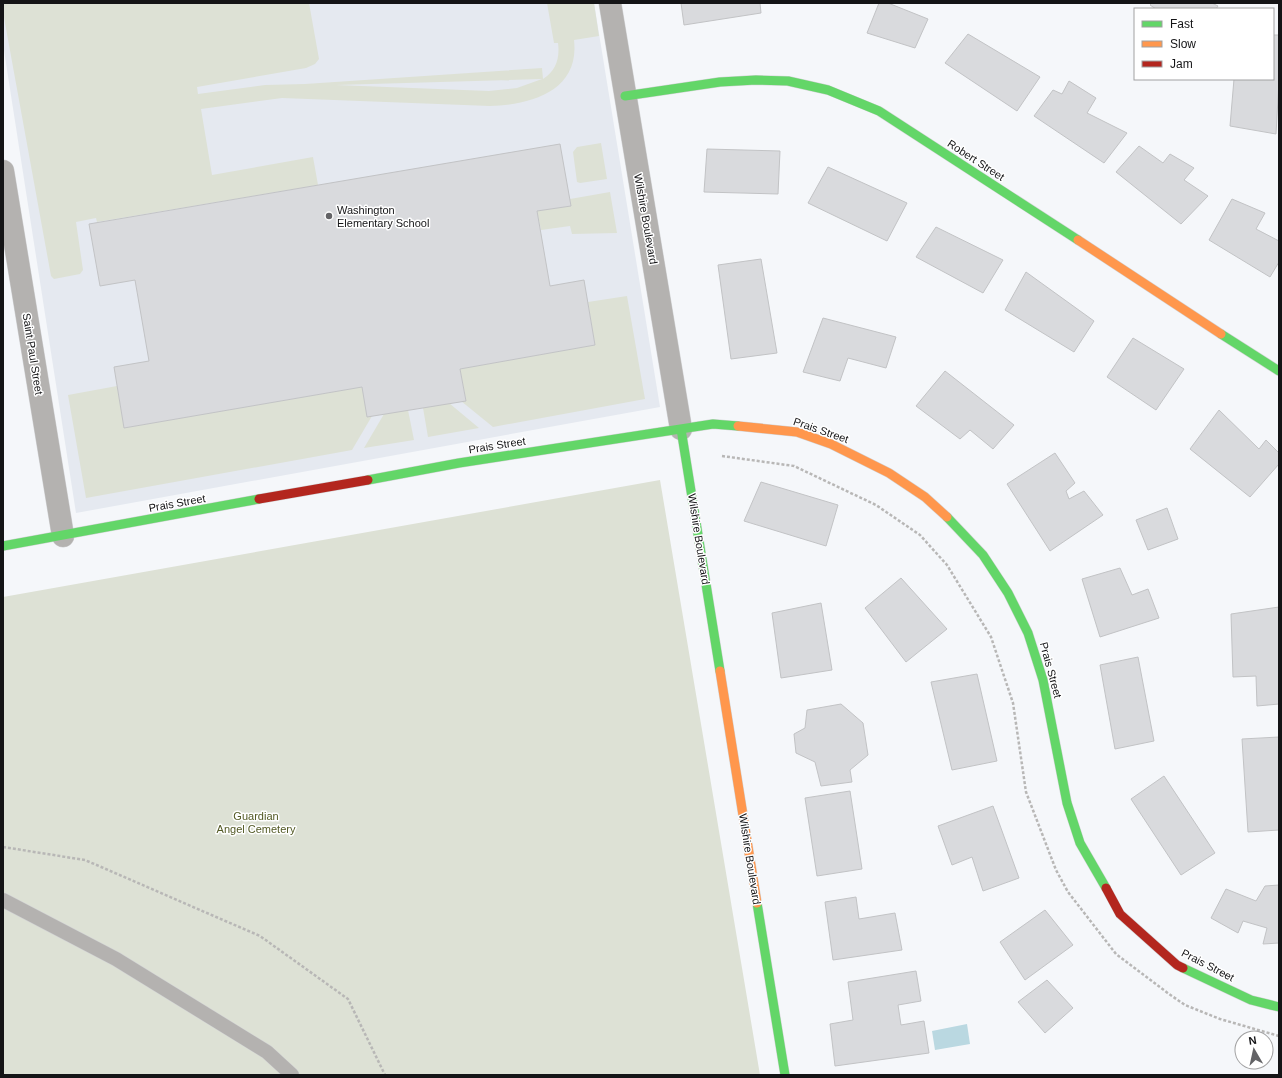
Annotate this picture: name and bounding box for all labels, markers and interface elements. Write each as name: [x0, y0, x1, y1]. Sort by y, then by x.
legend: [1134, 8, 1274, 80]
text: Fast: [1170, 17, 1194, 31]
text: Slow: [1170, 37, 1196, 51]
text: Jam: [1170, 57, 1193, 71]
street label: Robert Street: [945, 137, 1007, 183]
street label: Wilshire Boulevard: [632, 173, 660, 265]
place label: Washington Elementary School: [337, 204, 429, 229]
marker: Washington Elementary School: [324, 211, 334, 221]
street label: Saint Paul Street: [21, 312, 45, 396]
street label: Prais Street: [792, 415, 850, 445]
street label: Prais Street: [468, 435, 526, 455]
street label: Prais Street: [148, 492, 206, 514]
street label: Wilshire Boulevard: [686, 493, 712, 585]
street label: Prais Street: [1038, 641, 1064, 699]
park label: Guardian Angel Cemetery: [217, 810, 296, 835]
street label: Wilshire Boulevard: [737, 813, 763, 905]
street label: Prais Street: [1180, 947, 1236, 983]
north arrow: [1234, 1030, 1274, 1070]
text: N: [1248, 1034, 1257, 1047]

